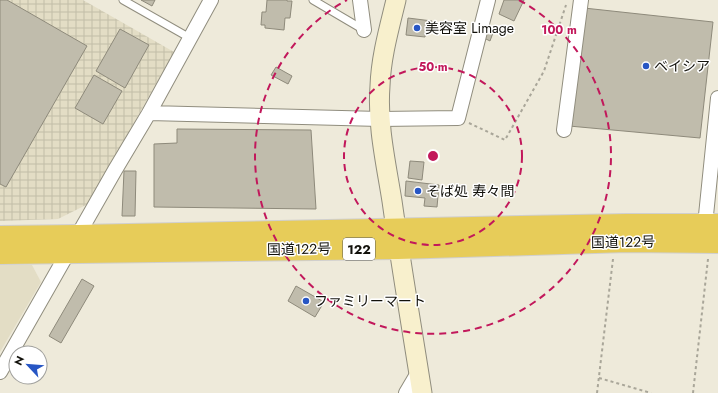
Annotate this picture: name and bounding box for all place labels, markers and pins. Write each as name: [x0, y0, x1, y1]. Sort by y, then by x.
place label: 美容室 Limage: [425, 18, 514, 38]
marker: 美容室 Limage: [412, 23, 422, 33]
place label: ベイシア: [654, 56, 710, 76]
marker: ベイシア: [641, 61, 651, 71]
centre of rings: [426, 149, 440, 163]
place label: そば処 寿々間: [426, 181, 514, 201]
marker: そば処 寿々間: [413, 186, 423, 196]
place label: ファミリーマート: [314, 291, 426, 311]
marker: ファミリーマート: [301, 296, 311, 306]

